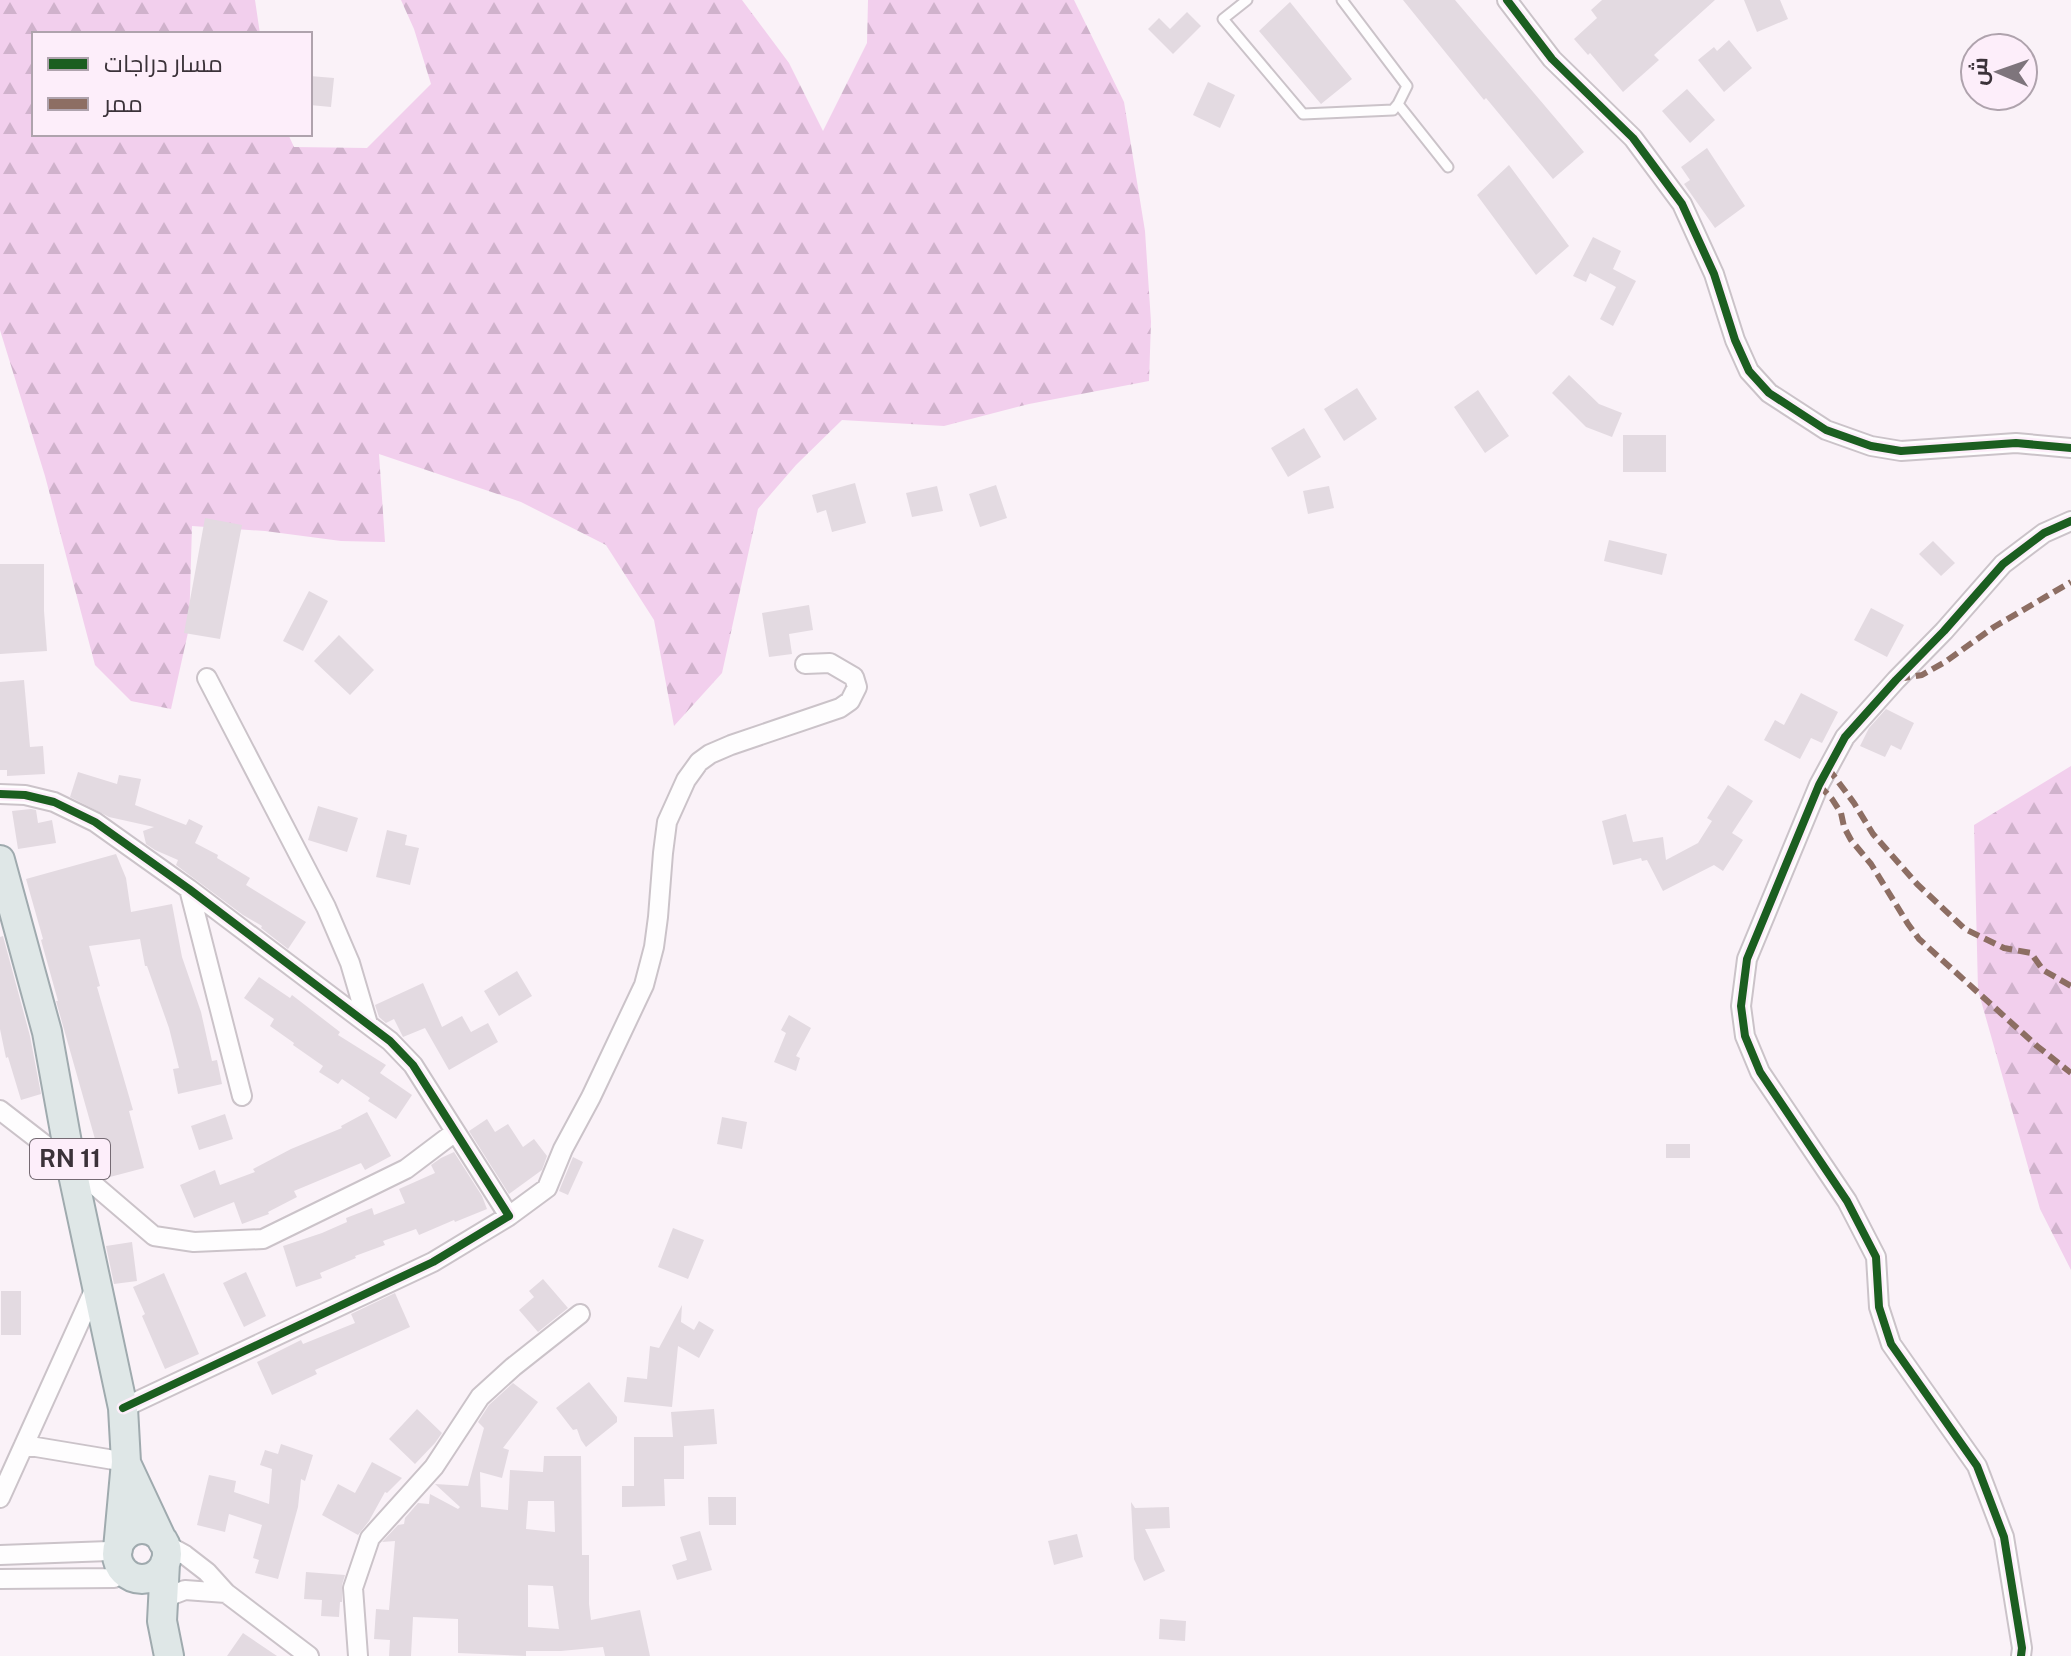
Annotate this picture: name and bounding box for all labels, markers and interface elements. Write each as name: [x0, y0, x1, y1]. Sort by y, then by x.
legend: [32, 32, 312, 136]
north arrow: [1959, 32, 2039, 112]
text: مسار دراجات: [104, 49, 223, 77]
text: ش: [1966, 57, 1993, 86]
text: ممر: [102, 89, 143, 117]
road number: RN 11: [30, 1139, 110, 1179]

